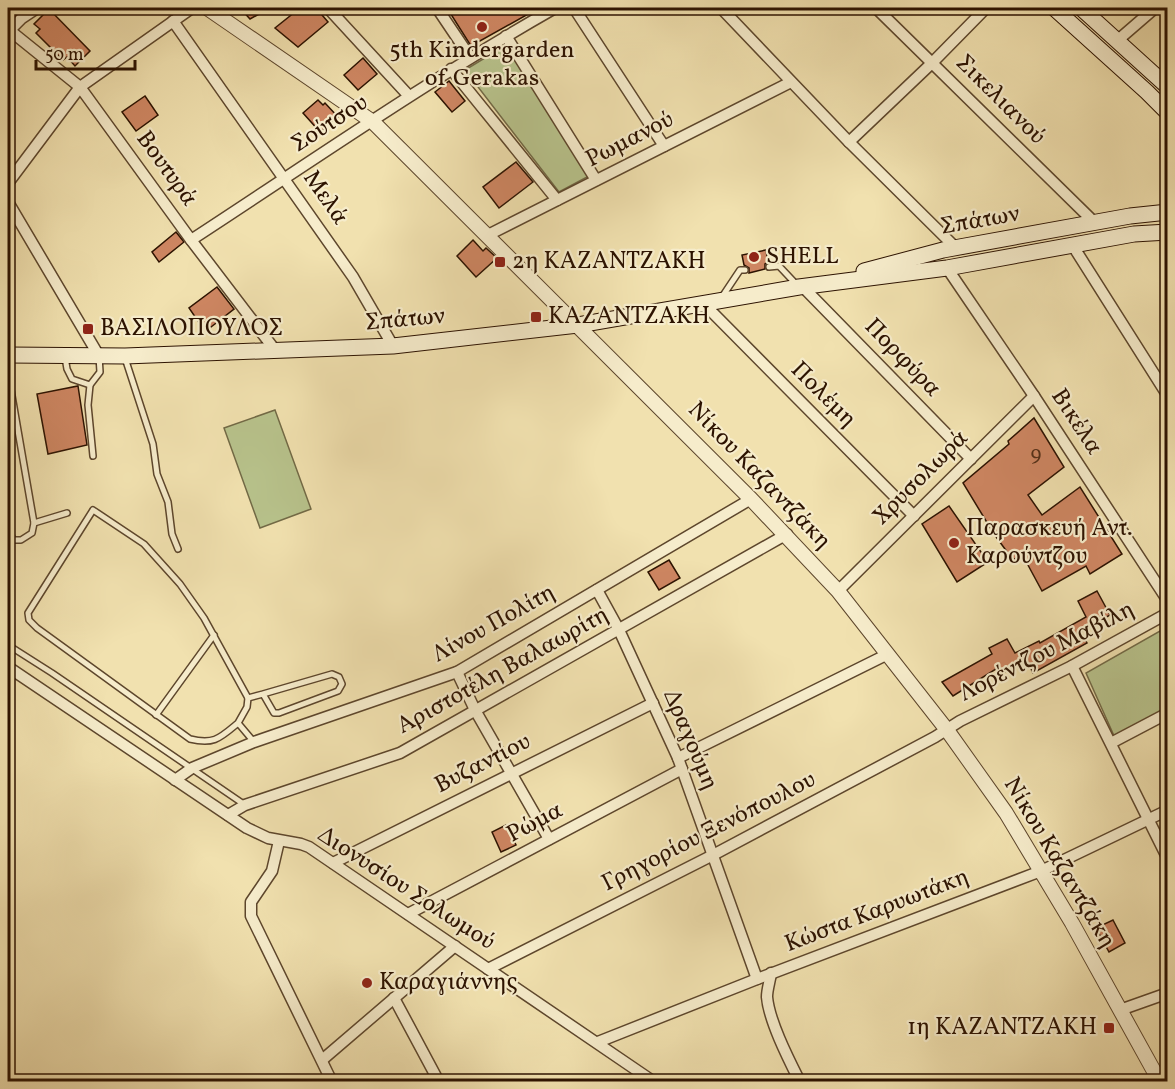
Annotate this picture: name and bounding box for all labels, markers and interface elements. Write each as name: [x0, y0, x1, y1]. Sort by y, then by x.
marker: 5th Kindergarden of Gerakas: [475, 20, 489, 34]
scale bar: [36, 33, 135, 71]
place label: 5th Kindergarden of Gerakas: [389, 34, 575, 96]
text: 50 m: [45, 43, 84, 68]
street label: Σικελιανού: [947, 47, 1053, 153]
street label: Σούτσου: [285, 86, 375, 162]
street label: Ρωμανού: [580, 103, 680, 177]
street label: Βουτυρά: [127, 124, 205, 214]
street label: Μελά: [294, 164, 356, 232]
street label: Σπάτων: [938, 197, 1023, 245]
place label: SHELL: [766, 240, 839, 274]
place label: 2η ΚΑΖΑΝΤΖΑΚΗ: [512, 245, 706, 279]
marker: SHELL: [747, 250, 761, 264]
marker: 2η ΚΑΖΑΝΤΖΑΚΗ: [493, 255, 507, 269]
street label: Σπάτων: [364, 300, 447, 340]
place label: ΚΑΖΑΝΤΖΑΚΗ: [548, 300, 710, 334]
marker: ΚΑΖΑΝΤΖΑΚΗ: [529, 310, 543, 324]
street label: Πορφύρα: [856, 311, 948, 405]
place label: ΒΑΣΙΛΟΠΟΥΛΟΣ: [100, 312, 283, 346]
marker: ΒΑΣΙΛΟΠΟΥΛΟΣ: [81, 322, 95, 336]
street label: Πολέμη: [782, 354, 864, 436]
street label: Βικέλα: [1042, 382, 1110, 462]
street label: Νίκου Καζαντζάκη: [679, 394, 839, 558]
street label: Χρυσολωρά: [865, 422, 977, 534]
house number: 9: [1031, 440, 1042, 469]
place label: Παρασκευή Αντ. Καρούντζου: [966, 512, 1133, 574]
marker: Παρασκευή Αντ. Καρούντζου: [947, 536, 961, 550]
street label: Λίνου Πολίτη: [426, 576, 562, 672]
street label: Λορέντζου Μαβίλη: [953, 593, 1141, 711]
street label: Αριστοτέλη Βαλαωρίτη: [391, 599, 615, 743]
street label: Δραγούμη: [654, 684, 726, 796]
street label: Βυζαντίου: [429, 725, 537, 803]
street label: Γρηγορίου Ξενόπουλου: [596, 763, 822, 901]
street label: Νίκου Καζαντζάκη: [994, 771, 1124, 955]
street label: Ρώμα: [501, 794, 569, 852]
street label: Διονυσίου Σολωμού: [311, 819, 501, 959]
street label: Κώστα Καρυωτάκη: [780, 860, 974, 962]
place label: Καραγιάννης: [379, 966, 518, 1000]
marker: Καραγιάννης: [360, 976, 374, 990]
place label: 1η ΚΑΖΑΝΤΖΑΚΗ: [907, 1011, 1097, 1045]
marker: 1η ΚΑΖΑΝΤΖΑΚΗ: [1102, 1021, 1116, 1035]

